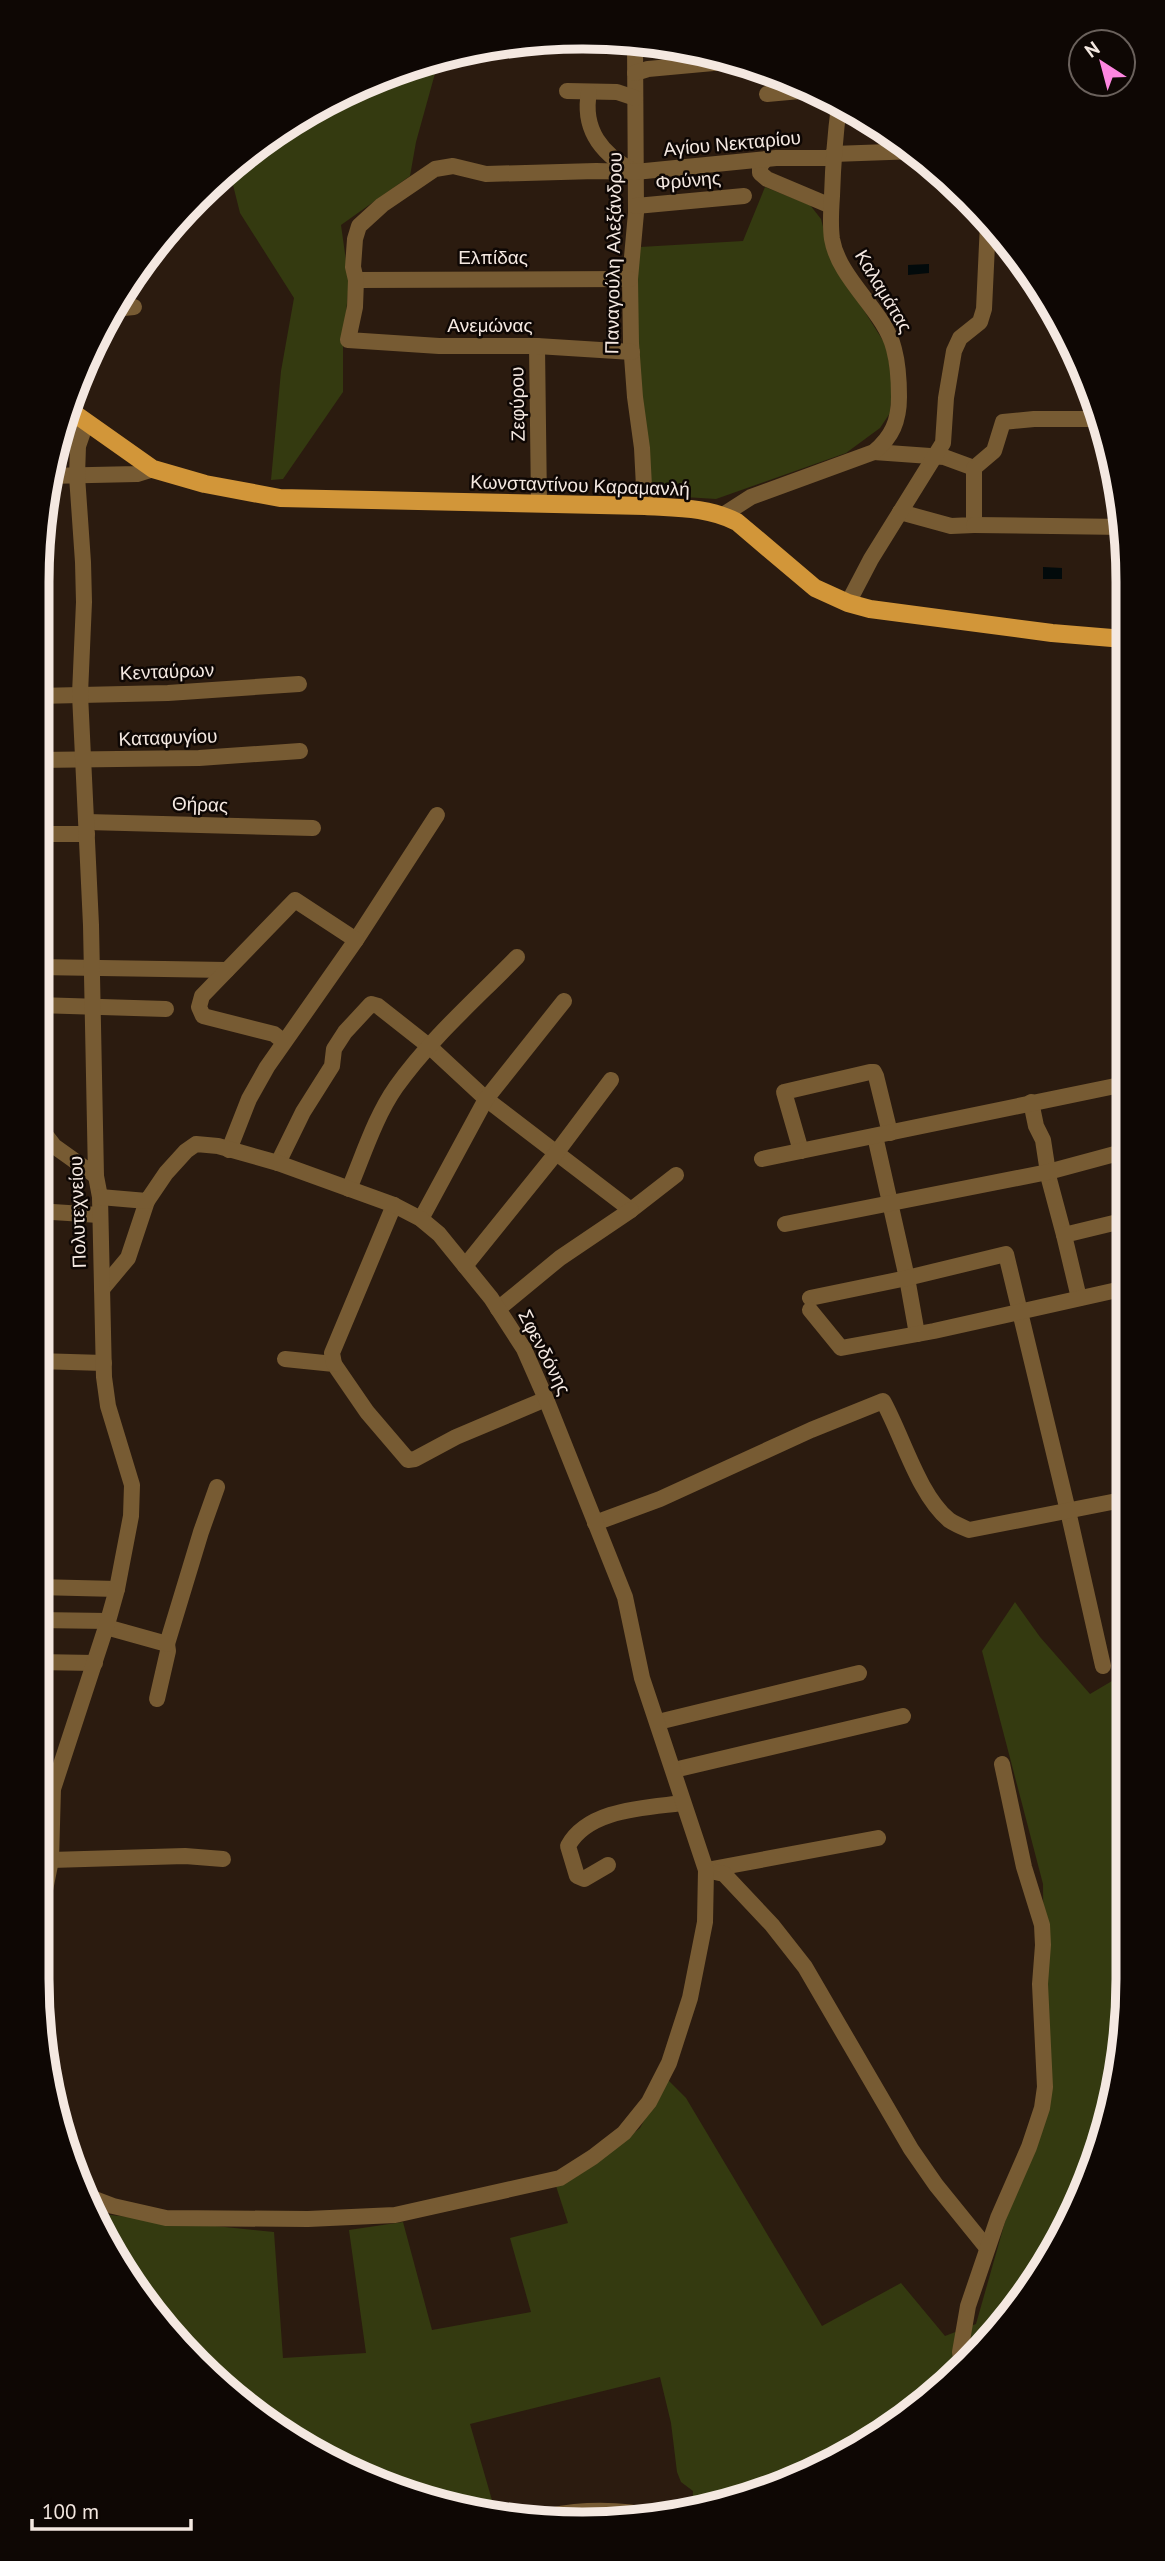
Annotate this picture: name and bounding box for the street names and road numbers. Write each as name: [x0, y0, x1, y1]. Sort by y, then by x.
street label: Αγίου Νεκταρίου: [662, 125, 802, 161]
street label: Παναγούλη Αλεξάνδρου: [599, 152, 627, 354]
street label: Φρύνης: [654, 165, 722, 195]
street label: Ελπίδας: [458, 245, 528, 269]
street label: Καλαμάτας: [850, 245, 918, 337]
street label: Ανεμώνας: [447, 313, 533, 337]
street label: Ζεφύρου: [504, 367, 530, 441]
street label: Κωνσταντίνου Καραμανλή: [470, 469, 690, 501]
street label: Κενταύρων: [119, 657, 215, 685]
street label: Καταφυγίου: [118, 723, 218, 751]
street label: Θήρας: [171, 791, 229, 817]
street label: Πολυτεχνείου: [63, 1155, 91, 1269]
street label: Σφενδόνης: [513, 1305, 577, 1399]

